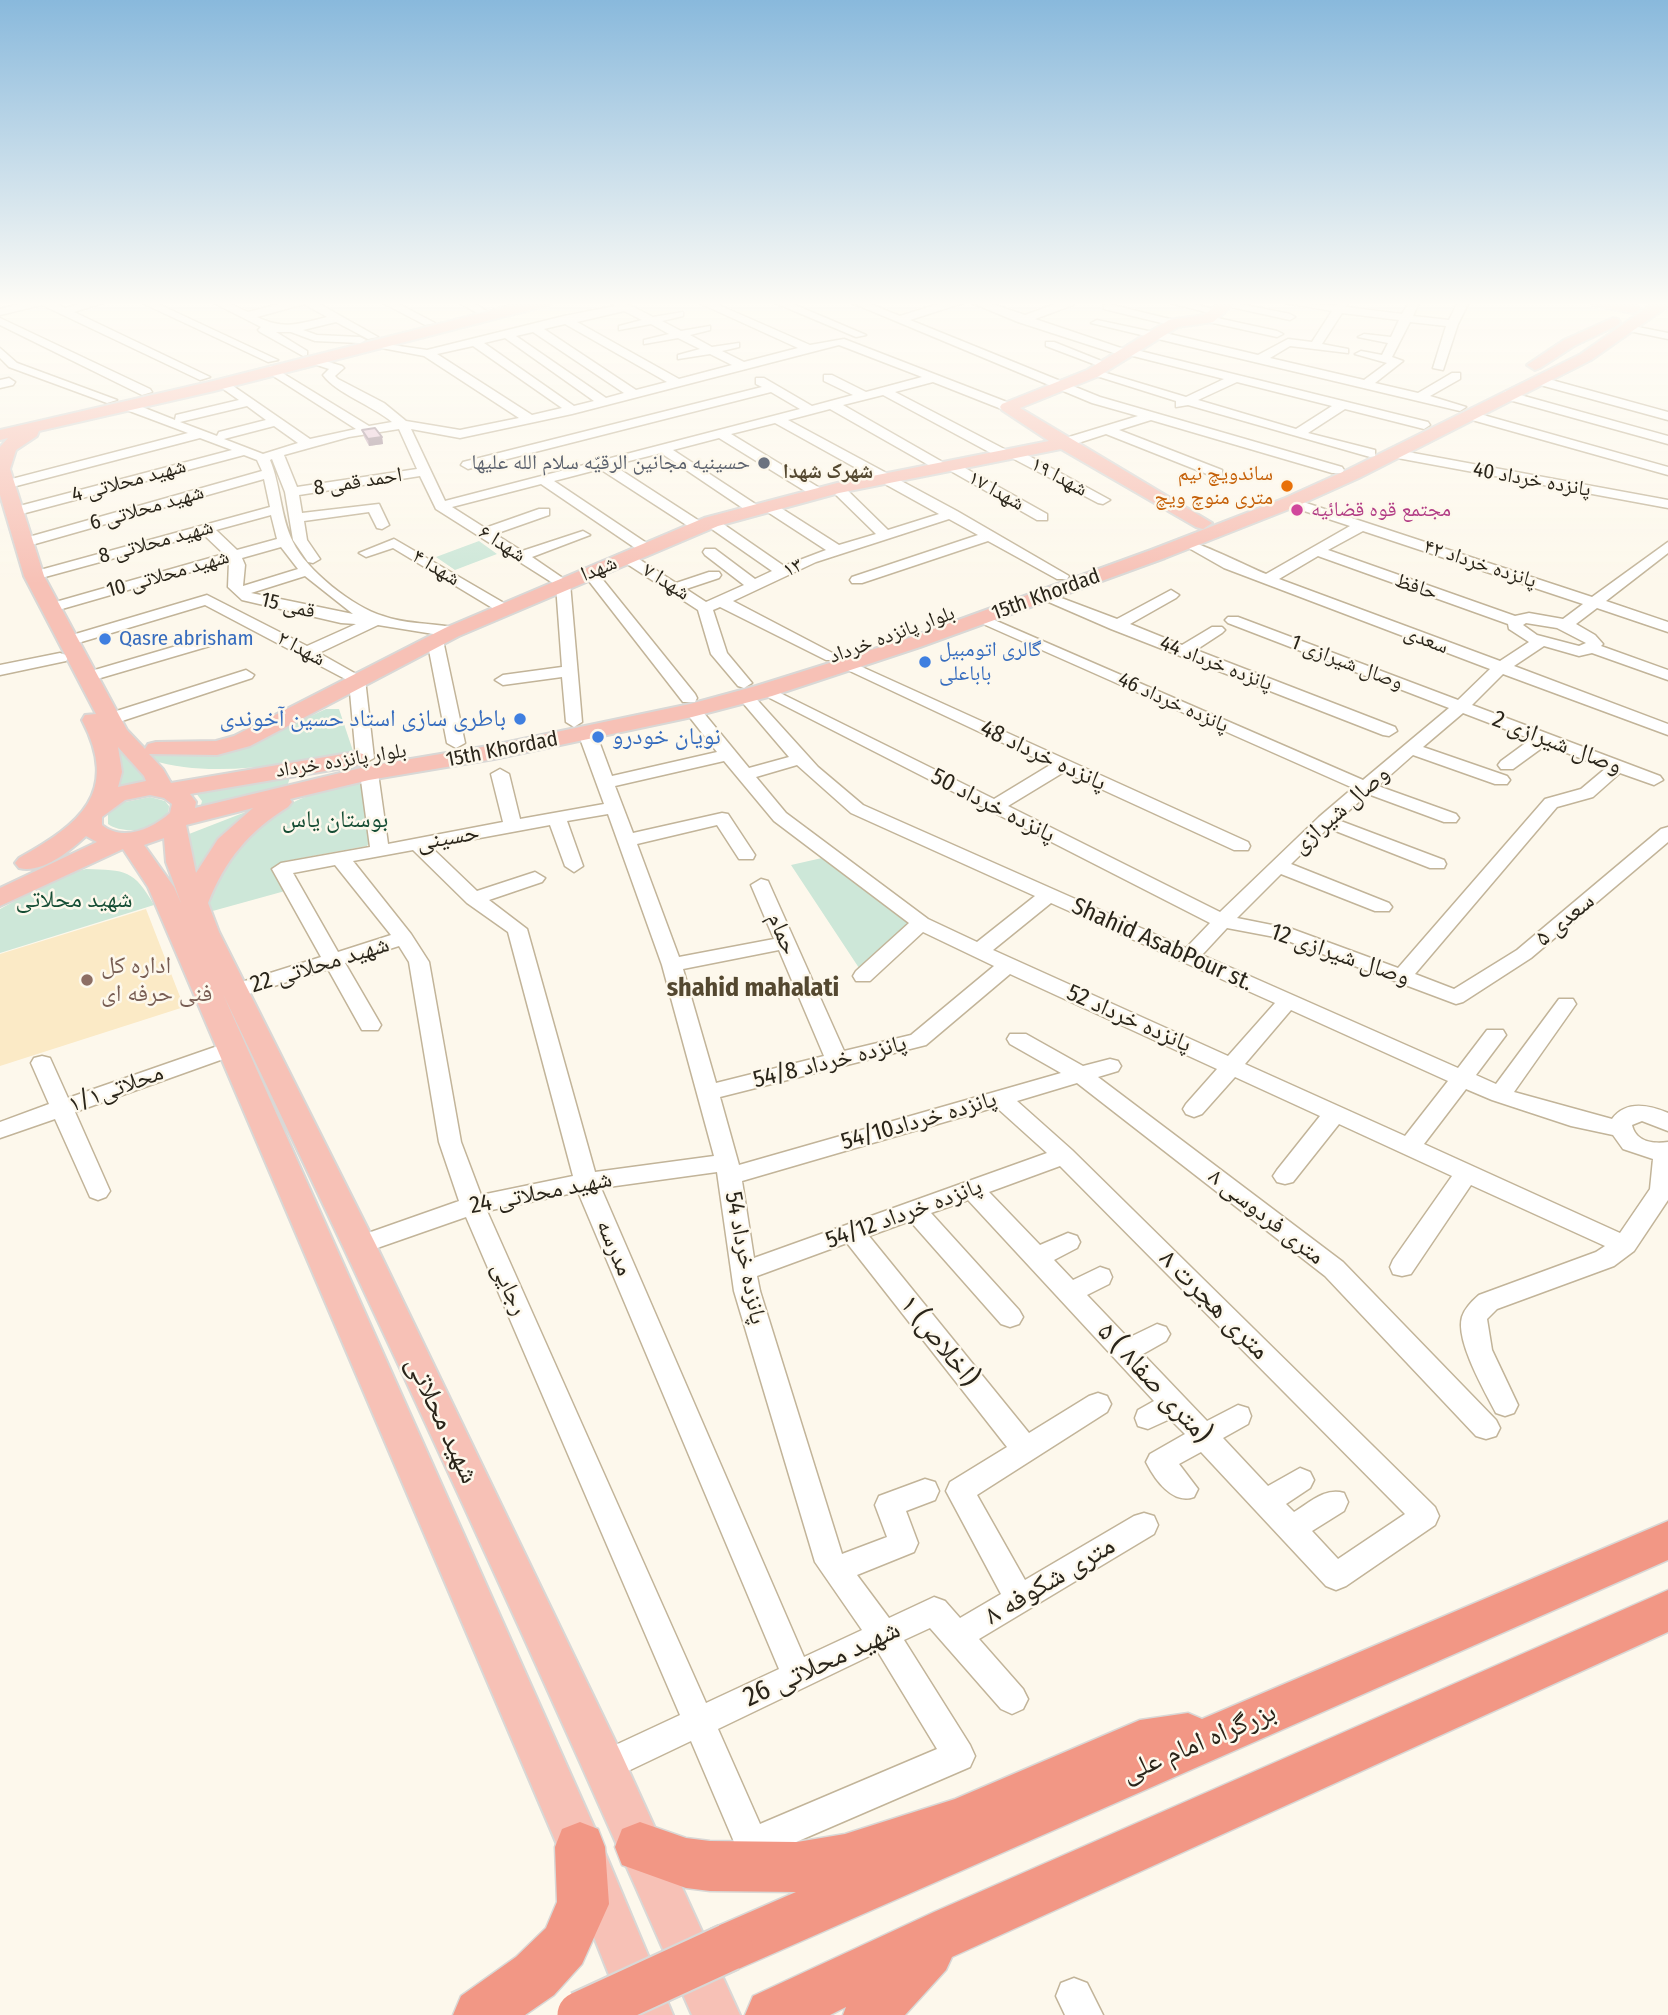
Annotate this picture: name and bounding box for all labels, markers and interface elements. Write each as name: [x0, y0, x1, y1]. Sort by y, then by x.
place label: حسینیه مجانین الرقیّه سلام الله علیها: [471, 450, 750, 476]
street label: شهدا ۱۹: [1026, 452, 1092, 502]
street label: شهید محلاتی 4: [69, 454, 189, 508]
marker: حسینیه مجانین الرقیّه سلام الله علیها: [756, 455, 772, 471]
street label: پانزده خرداد 40: [1471, 457, 1593, 503]
district label: شهرک شهدا: [783, 459, 873, 485]
place label: ساندویچ نیم متری منوچ ویچ: [1155, 461, 1273, 511]
street label: احمد قمی 8: [312, 463, 404, 501]
street label: شهدا ۱۷: [963, 465, 1029, 517]
marker: ساندویچ نیم متری منوچ ویچ: [1279, 478, 1295, 494]
street label: شهید محلاتی 6: [87, 480, 207, 536]
place label: مجتمع قوه قضائیه: [1311, 497, 1451, 523]
marker: مجتمع قوه قضائیه: [1289, 502, 1305, 518]
street label: شهید محلاتی 8: [96, 515, 216, 569]
street label: شهدا ۶: [474, 520, 530, 568]
street label: پانزده خرداد ۴۲: [1420, 534, 1540, 594]
street label: شهید محلاتی 10: [104, 544, 232, 604]
street label: شهدا ۴: [408, 544, 464, 592]
street label: شهدا: [577, 550, 621, 588]
street label: ۱۳: [779, 552, 807, 584]
street label: شهدا ۷: [638, 558, 694, 606]
street label: 15th Khordad: [988, 564, 1104, 626]
street label: حافظ: [1391, 568, 1441, 606]
street label: قمی 15: [259, 588, 317, 624]
street label: بلوار پانزده خرداد: [826, 601, 958, 669]
street label: سعدی: [1400, 620, 1452, 660]
place label: Qasre abrisham: [119, 626, 254, 652]
street label: شهدا ۲: [273, 626, 329, 672]
street label: وصال شیرازی 1: [1287, 630, 1407, 696]
marker: Qasre abrisham: [97, 631, 113, 647]
street label: پانزده خرداد 44: [1156, 631, 1276, 697]
place label: گالری اتومبیل باباعلی: [939, 637, 1042, 687]
marker: گالری اتومبیل باباعلی: [917, 654, 933, 670]
street label: پانزده خرداد 46: [1114, 667, 1232, 739]
place label: باطری سازی استاد حسین آخوندی: [219, 705, 506, 733]
street label: وصال شیرازی 2: [1488, 705, 1626, 781]
marker: باطری سازی استاد حسین آخوندی: [512, 711, 528, 727]
street label: پانزده خرداد 48: [975, 714, 1111, 798]
place label: نویان خودرو: [612, 723, 721, 751]
street label: 15th Khordad: [444, 727, 560, 773]
marker: نویان خودرو: [590, 729, 606, 745]
street label: بلوار پانزده خرداد: [274, 738, 408, 784]
street label: وصال شیرازی: [1286, 760, 1396, 860]
street label: پانزده خرداد 50: [926, 762, 1060, 850]
park label: بوستان یاس: [282, 806, 388, 834]
street label: حسینی: [414, 818, 482, 858]
park label: شهید محلاتی: [16, 886, 132, 914]
street label: سعدی ۵: [1530, 887, 1600, 953]
street label: Shahid AsabPour st.: [1067, 892, 1257, 998]
street label: حمام: [760, 909, 804, 959]
street label: وصال شیرازی 12: [1266, 918, 1414, 992]
street label: شهید محلاتی 22: [247, 930, 393, 1000]
place label: اداره کل فنی حرفه ای: [101, 952, 212, 1008]
marker: اداره کل فنی حرفه ای: [79, 972, 95, 988]
district label: shahid mahalati: [667, 973, 839, 1005]
street label: پانزده خرداد 52: [1062, 979, 1196, 1059]
street label: پانزده خرداد 54/8: [750, 1029, 910, 1095]
street label: محلاتی۱/۱: [65, 1059, 167, 1119]
street label: پانزده خرداد54/10: [838, 1085, 1000, 1157]
street label: ۸ متری فردوسی: [1202, 1163, 1330, 1271]
street label: شهید محلاتی 24: [467, 1165, 615, 1221]
street label: پانزده خرداد 54/12: [822, 1172, 986, 1256]
street label: پانزده خرداد 54: [718, 1189, 772, 1327]
street label: مدرسه: [589, 1216, 639, 1280]
street label: ۸ متری هجرت: [1152, 1243, 1276, 1367]
street label: رجایی: [485, 1258, 533, 1320]
street label: ۱ (اخلاص): [892, 1288, 986, 1394]
street label: ۵ ( ۸متری صفا): [1090, 1316, 1218, 1450]
street label: شهید محلاتی: [398, 1351, 486, 1489]
street label: ۸ متری شکوفه: [979, 1529, 1121, 1633]
street label: شهید محلاتی 26: [738, 1613, 906, 1715]
street label: بزرگراه امام علی: [1117, 1695, 1281, 1791]

